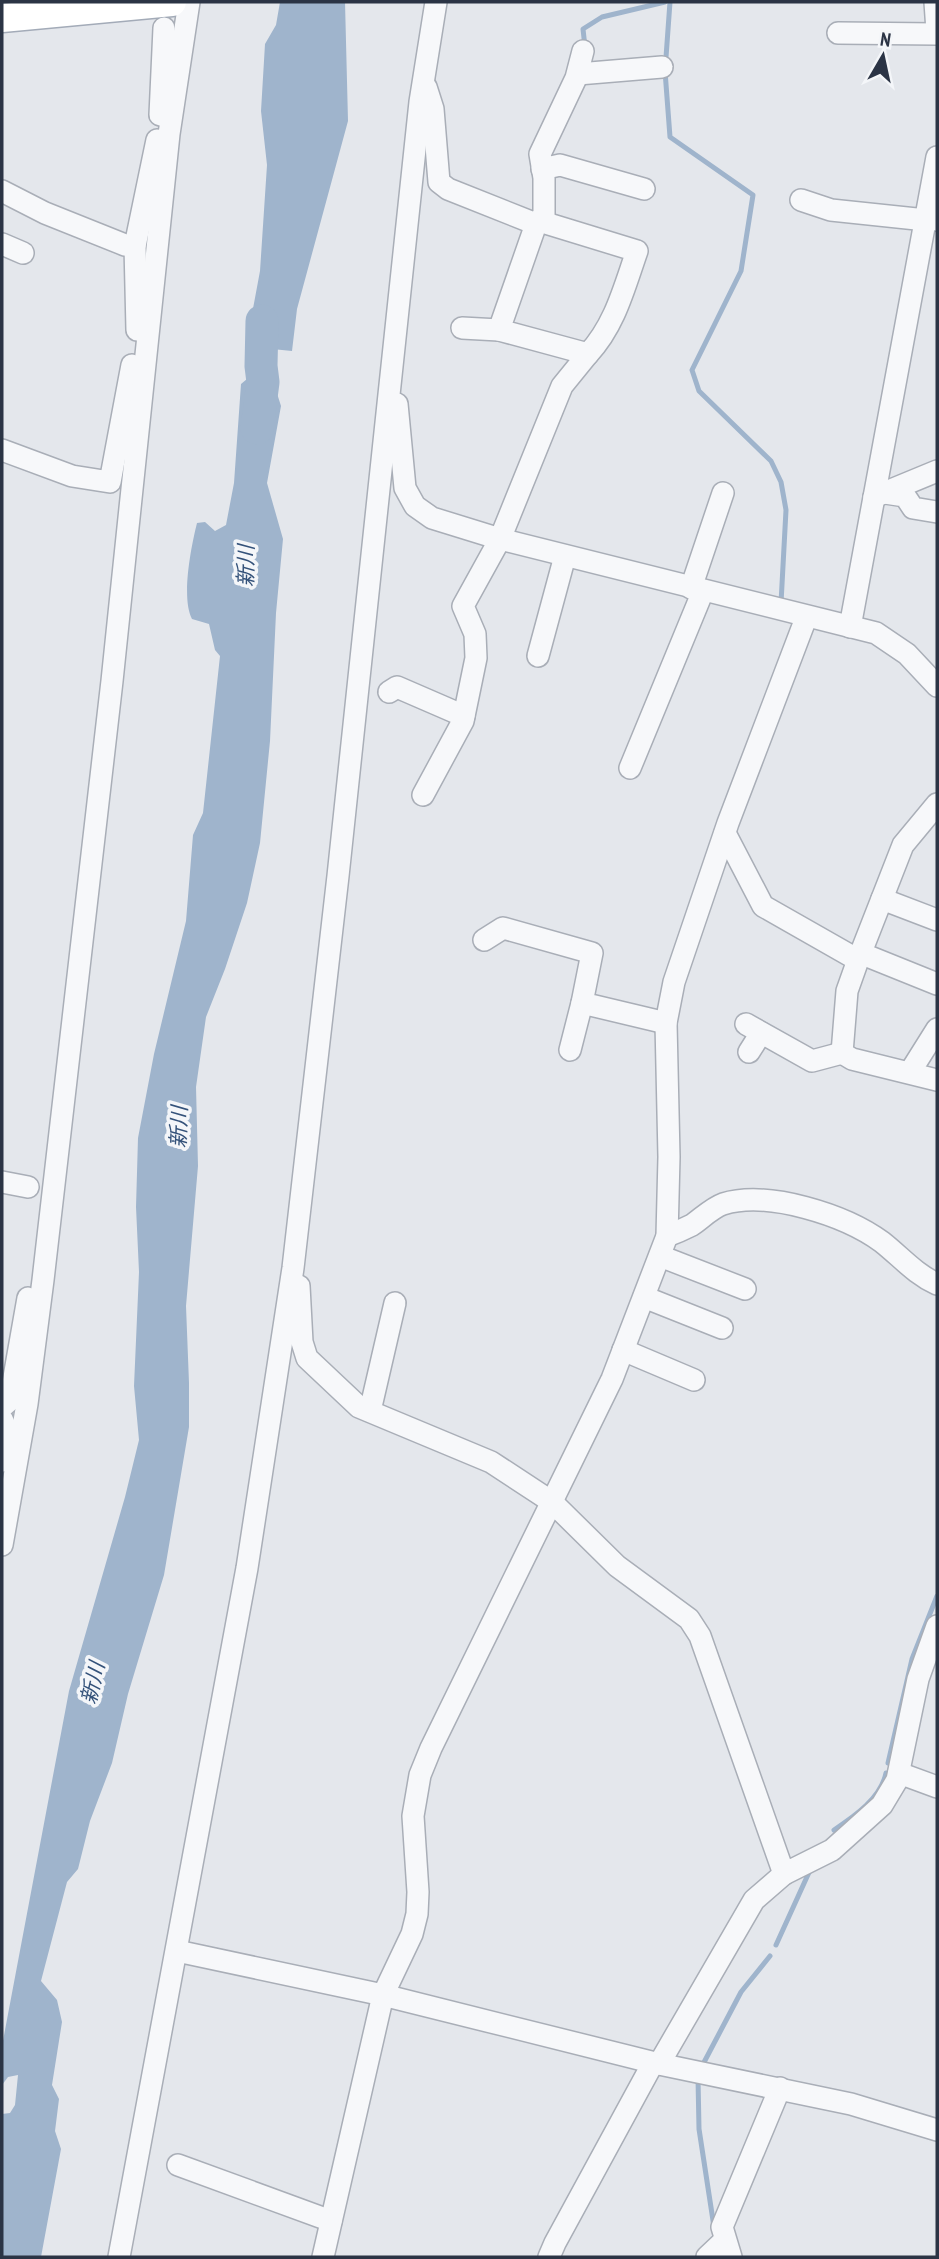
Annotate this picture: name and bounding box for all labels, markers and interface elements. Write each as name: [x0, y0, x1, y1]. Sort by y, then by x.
north arrow: [848, 21, 918, 91]
text: N: [879, 27, 893, 52]
water label: 新川: [232, 543, 259, 587]
water label: 新川: [164, 1104, 193, 1148]
water label: 新川: [75, 1657, 111, 1706]

